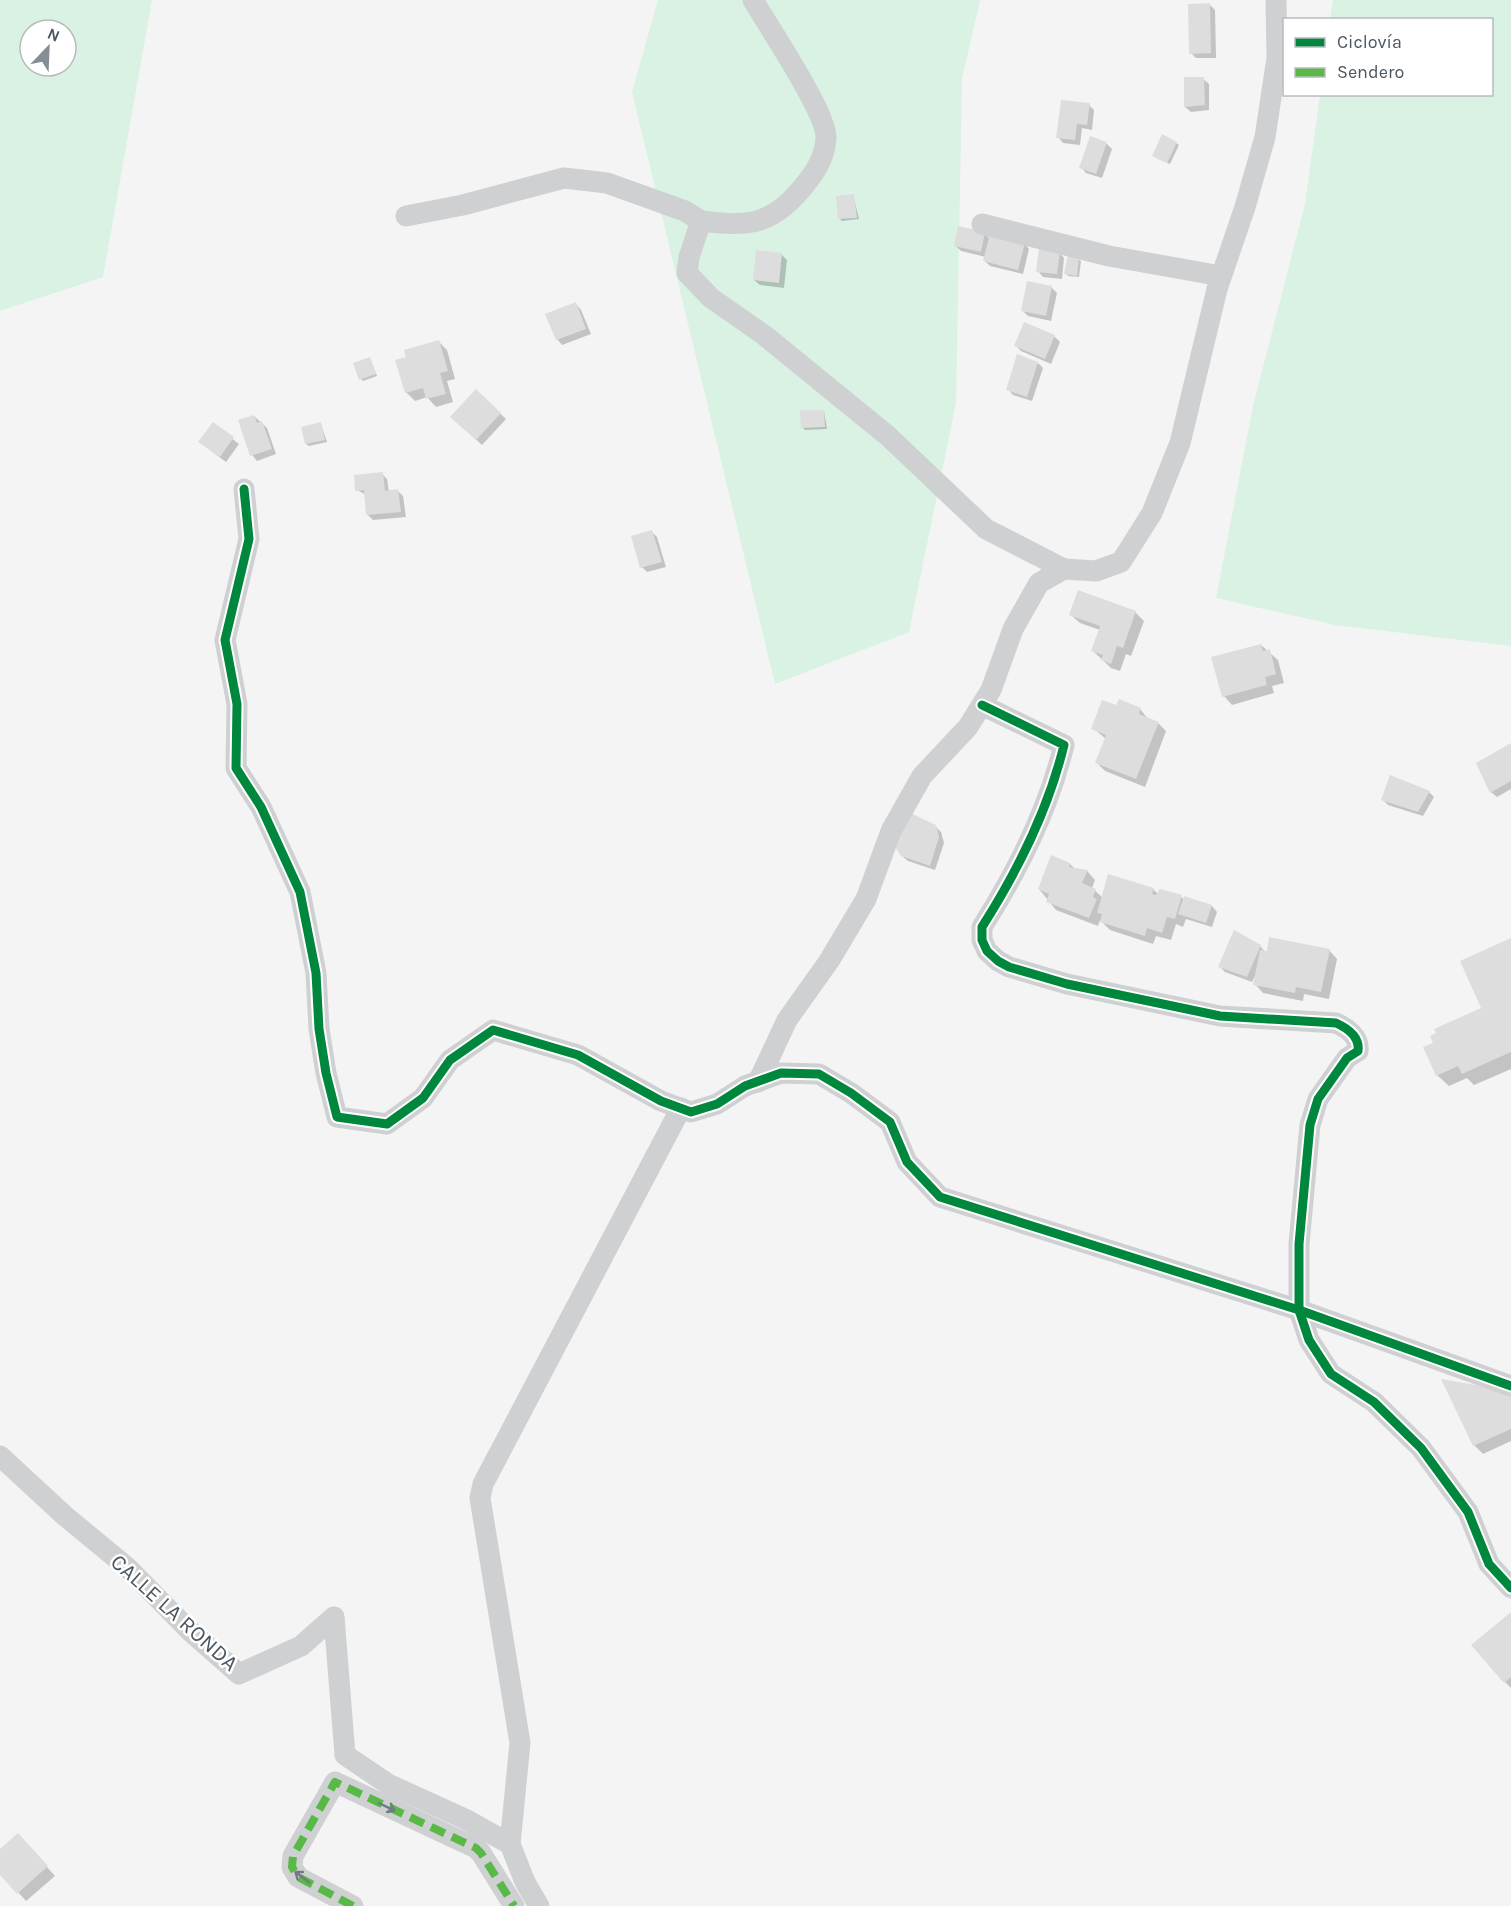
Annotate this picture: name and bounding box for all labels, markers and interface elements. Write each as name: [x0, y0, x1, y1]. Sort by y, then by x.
north arrow: [18, 18, 78, 78]
legend: [1283, 18, 1493, 96]
text: N: [45, 24, 63, 46]
text: Ciclovía: [1337, 31, 1402, 53]
text: Sendero: [1337, 61, 1404, 83]
street label: CALLE LA RONDA: [105, 1549, 244, 1677]
one-way arrow: [378, 1802, 396, 1814]
one-way arrow: [294, 1871, 310, 1884]

